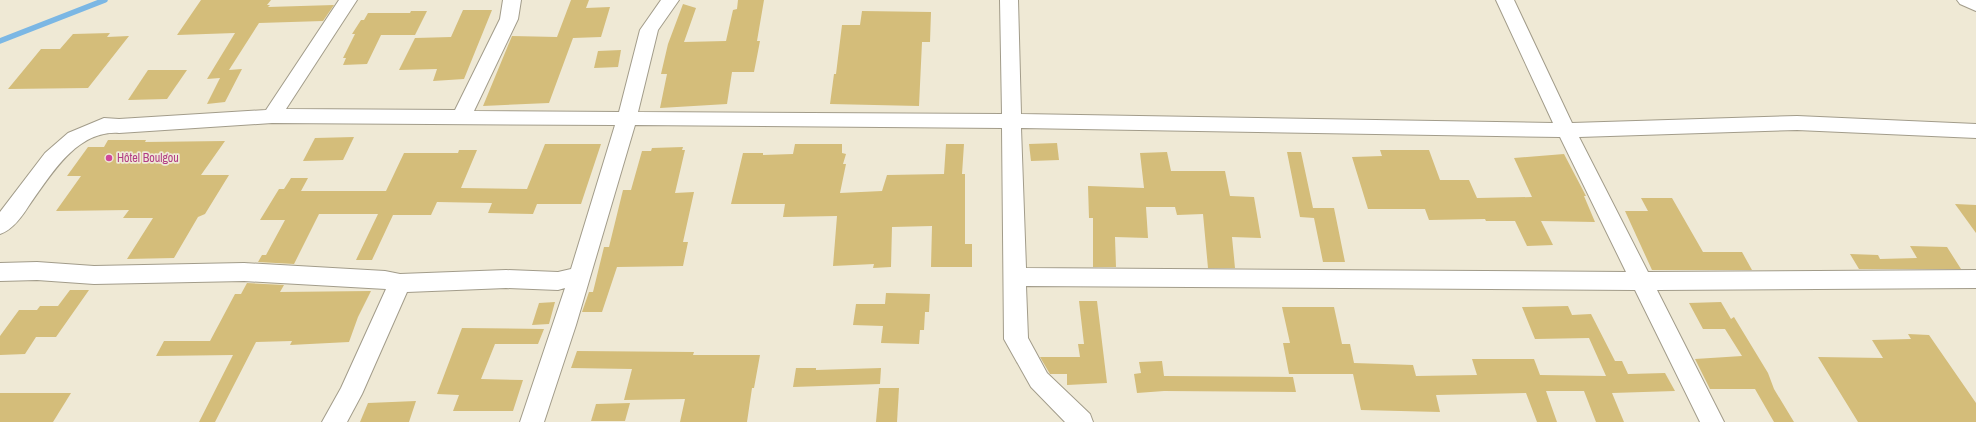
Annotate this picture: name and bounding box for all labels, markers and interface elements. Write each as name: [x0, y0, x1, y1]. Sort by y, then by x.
place label: Hôtel Boulgou: [117, 150, 179, 166]
marker: Hôtel Boulgou: [104, 153, 114, 163]

